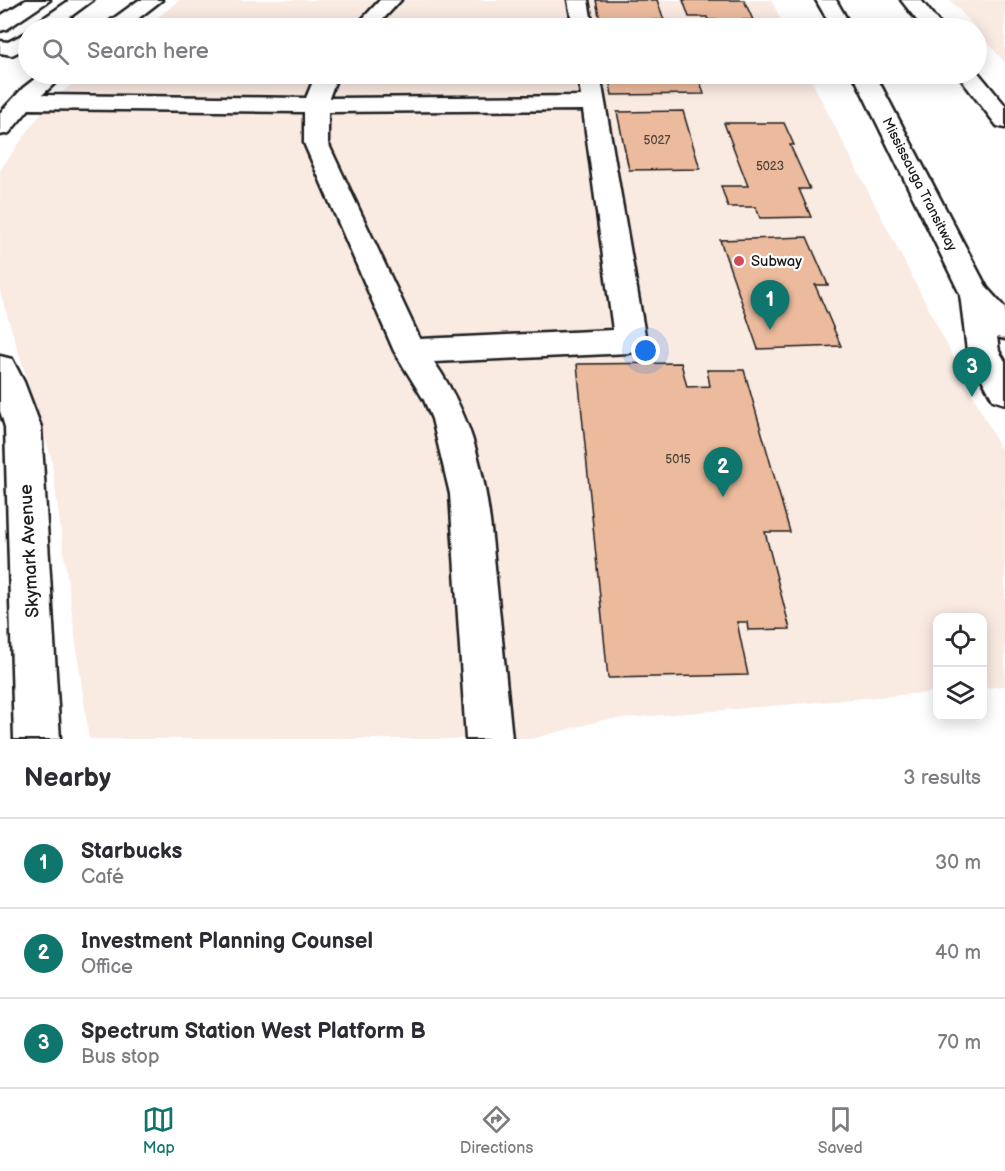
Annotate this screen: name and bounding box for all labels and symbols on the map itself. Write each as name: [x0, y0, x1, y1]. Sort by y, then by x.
street label: Mississauga Transitway: [878, 115, 961, 255]
house number: 5027: [644, 133, 671, 148]
house number: 5023: [756, 159, 784, 174]
place label: Subway: [751, 252, 802, 271]
marker: Subway: [732, 254, 746, 268]
pin: 1: [750, 280, 790, 330]
your location: [631, 336, 660, 365]
pin: 3: [952, 348, 992, 397]
pin: 2: [704, 448, 742, 497]
house number: 5015: [665, 452, 691, 467]
street label: Skymark Avenue: [15, 483, 43, 618]

